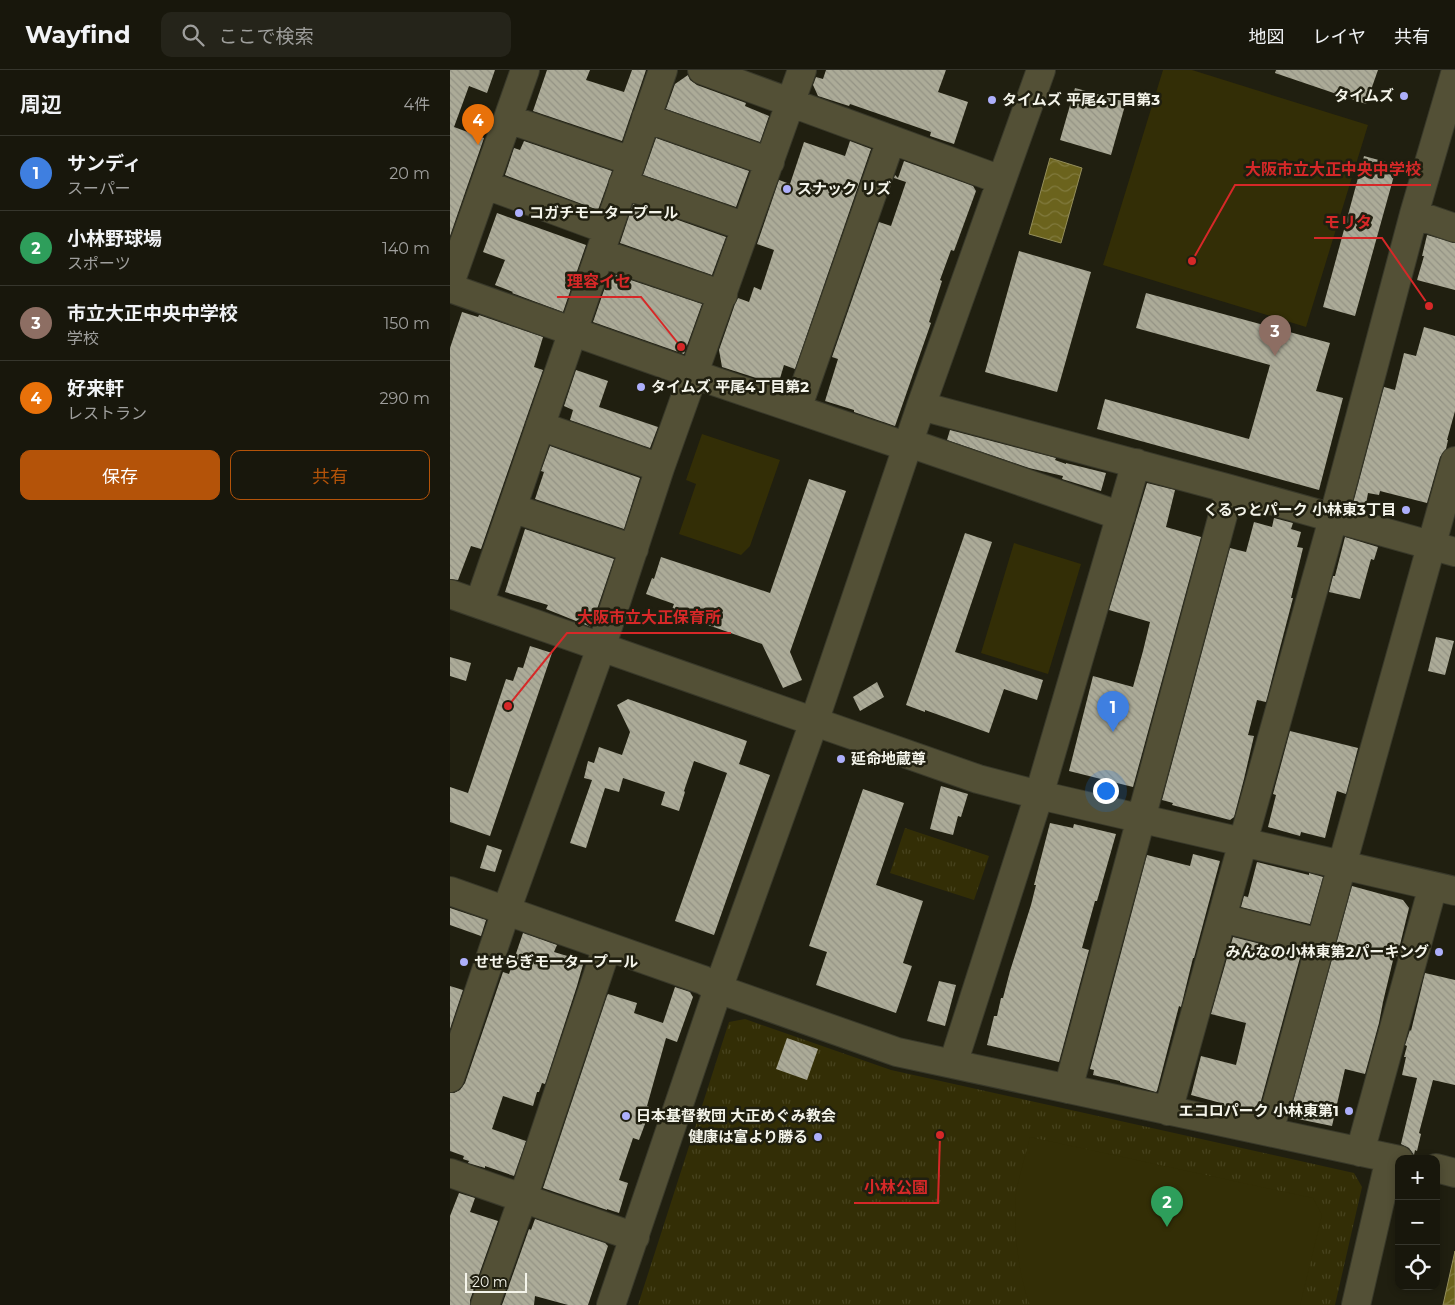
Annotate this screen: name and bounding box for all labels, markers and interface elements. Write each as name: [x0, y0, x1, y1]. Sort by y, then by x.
search box: [161, 12, 511, 57]
text: Wayfind: [25, 20, 131, 49]
icon: search: [179, 21, 207, 49]
text: ここで検索: [219, 25, 314, 48]
text: 地図: [1249, 26, 1285, 48]
text: レイヤ: [1313, 26, 1366, 48]
text: 共有: [1394, 26, 1430, 48]
place label: タイムズ: [1334, 86, 1394, 105]
place label: タイムズ 平尾4丁目第3: [1002, 90, 1160, 109]
marker: タイムズ: [1398, 90, 1410, 102]
text: 周辺: [20, 92, 62, 117]
marker: タイムズ 平尾4丁目第3: [986, 94, 998, 106]
text: 4件: [403, 95, 430, 114]
pin: 4: [462, 104, 494, 145]
text: サンディ: [67, 152, 142, 175]
callout: 大阪市立大正中央中学校: [1235, 154, 1431, 185]
text: 大阪市立大正中央中学校: [1245, 160, 1421, 179]
text: 1: [33, 164, 39, 183]
text: 20 m: [389, 164, 430, 183]
text: スーパー: [67, 179, 131, 198]
place label: スナック リズ: [797, 179, 891, 198]
marker: スナック リズ: [781, 183, 793, 195]
place label: コガチモータープール: [529, 203, 678, 222]
marker: コガチモータープール: [513, 207, 525, 219]
callout: モリタ: [1314, 207, 1382, 238]
text: モリタ: [1324, 213, 1372, 232]
text: 小林野球場: [67, 227, 162, 250]
text: 2: [31, 239, 41, 258]
text: 140 m: [382, 239, 430, 258]
text: スポーツ: [67, 254, 131, 273]
callout: 理容イセ: [557, 266, 641, 297]
text: 理容イセ: [567, 272, 631, 291]
text: 市立大正中央中学校: [67, 302, 238, 325]
text: 3: [31, 314, 41, 333]
text: 150 m: [383, 314, 430, 333]
pin: 3: [1259, 315, 1291, 356]
text: 学校: [67, 329, 99, 348]
text: 好来軒: [67, 377, 124, 400]
place label: タイムズ 平尾4丁目第2: [651, 377, 809, 396]
marker: タイムズ 平尾4丁目第2: [635, 381, 647, 393]
text: 4: [30, 389, 42, 408]
text: 290 m: [379, 389, 430, 408]
text: レストラン: [67, 404, 147, 423]
button: 保存: [20, 450, 220, 500]
button: 共有: [230, 450, 430, 500]
place label: くるっとパーク 小林東3丁目: [1203, 500, 1396, 519]
marker: くるっとパーク 小林東3丁目: [1400, 504, 1412, 516]
callout: 大阪市立大正保育所: [567, 602, 731, 633]
text: 大阪市立大正保育所: [577, 608, 721, 627]
pin: 1: [1097, 691, 1129, 732]
place label: 延命地蔵尊: [851, 749, 926, 768]
marker: 延命地蔵尊: [835, 753, 847, 765]
your location: [1093, 778, 1119, 804]
place label: みんなの小林東第2パーキング: [1226, 942, 1429, 961]
marker: みんなの小林東第2パーキング: [1433, 946, 1445, 958]
place label: せせらぎモータープール: [474, 952, 638, 971]
marker: せせらぎモータープール: [458, 956, 470, 968]
place label: エコロパーク 小林東第1: [1179, 1101, 1339, 1120]
marker: エコロパーク 小林東第1: [1343, 1105, 1355, 1117]
place label: 日本基督教団 大正めぐみ教会: [636, 1106, 836, 1125]
marker: 日本基督教団 大正めぐみ教会: [620, 1110, 632, 1122]
place label: 健康は富より勝る: [688, 1127, 808, 1146]
marker: 健康は富より勝る: [812, 1131, 824, 1143]
map controls: [1395, 1155, 1440, 1290]
button: +: [1395, 1155, 1440, 1200]
callout: 小林公園: [854, 1172, 938, 1203]
text: 小林公園: [864, 1178, 928, 1197]
pin: 2: [1151, 1186, 1183, 1227]
button: −: [1395, 1200, 1440, 1245]
button: locate: [1395, 1245, 1440, 1290]
scale bar: [465, 1270, 528, 1293]
text: 20 m: [472, 1273, 508, 1291]

